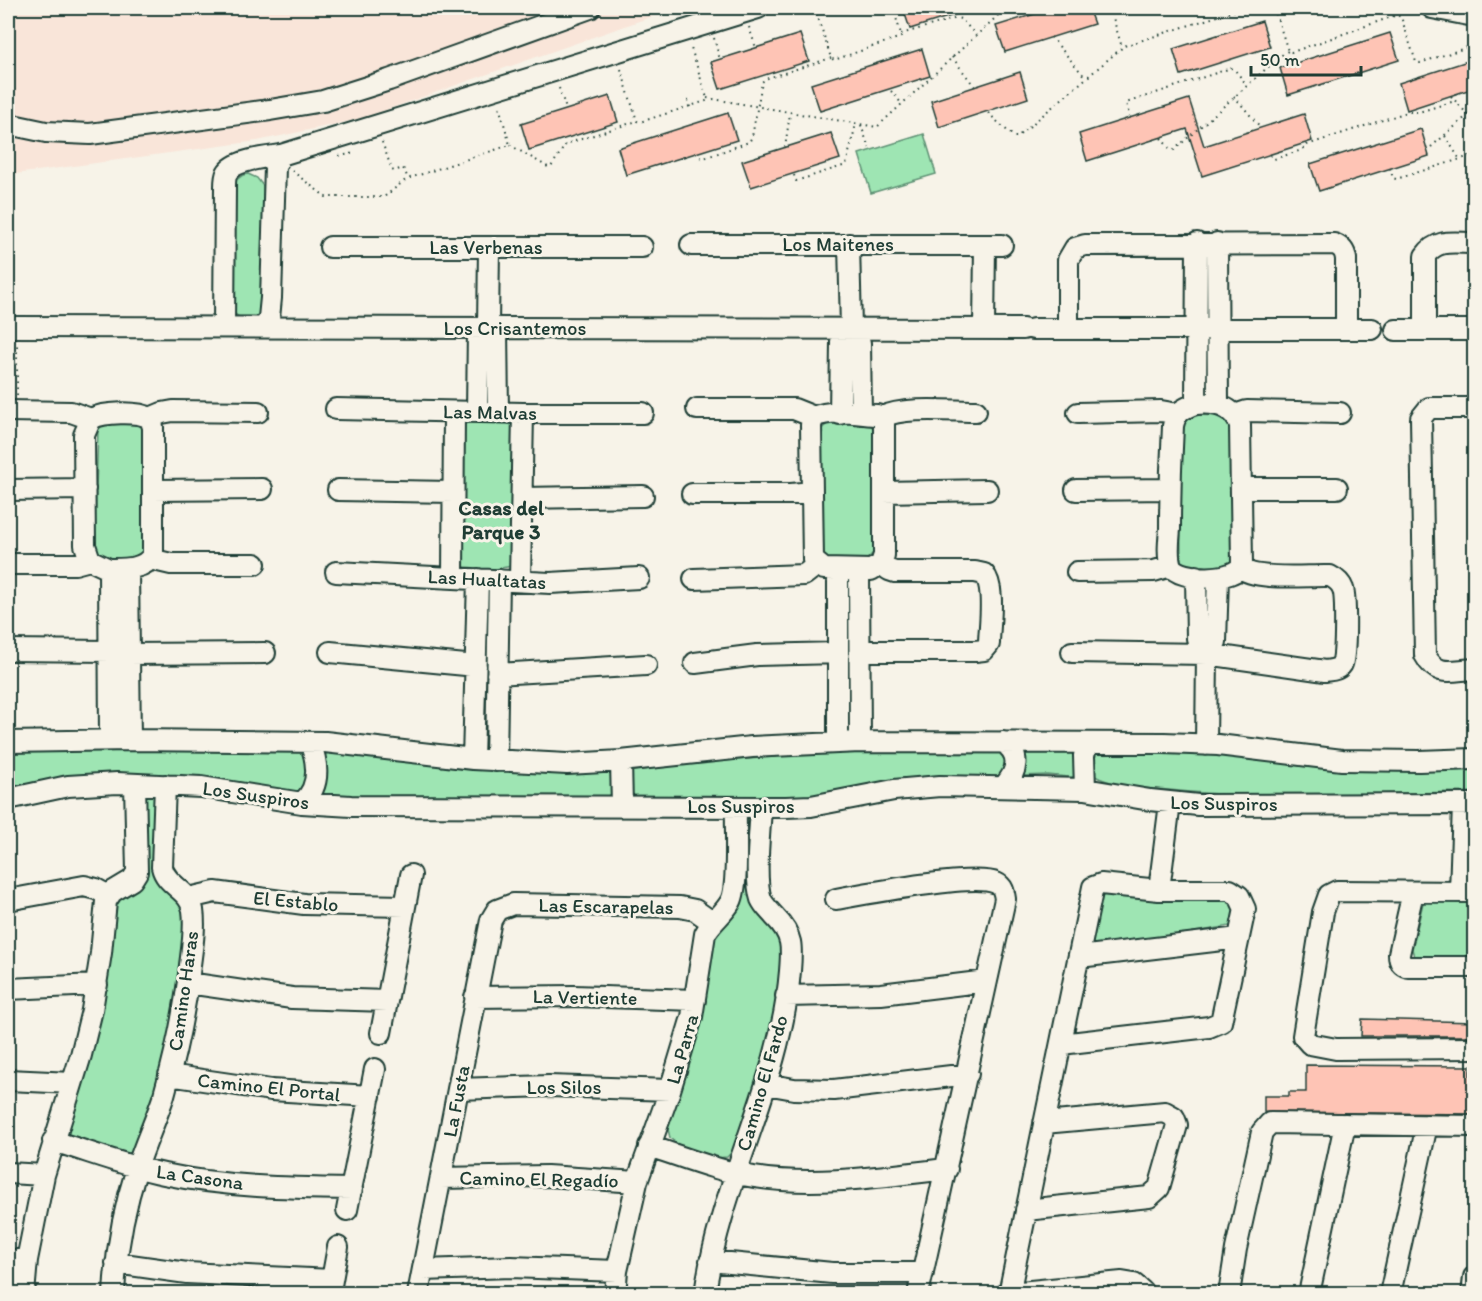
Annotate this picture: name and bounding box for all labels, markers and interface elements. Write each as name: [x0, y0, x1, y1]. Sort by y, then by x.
scale bar: [1251, 39, 1360, 77]
text: 50 m: [1260, 49, 1300, 71]
street label: Los Maitenes: [782, 232, 894, 256]
street label: Las Verbenas: [429, 235, 543, 259]
street label: Los Crisantemos: [444, 316, 587, 340]
street label: Las Malvas: [443, 399, 537, 425]
district label: Casas del Parque 3: [458, 495, 545, 545]
street label: Las Hualtatas: [427, 564, 547, 594]
street label: Los Suspiros: [201, 776, 311, 814]
street label: Los Suspiros: [1170, 790, 1278, 816]
street label: Los Suspiros: [687, 794, 795, 818]
street label: El Establo: [252, 885, 340, 917]
street label: Las Escarapelas: [538, 893, 674, 919]
street label: Camino Haras: [163, 929, 203, 1053]
street label: La Vertiente: [532, 984, 638, 1010]
street label: La Parra: [661, 1010, 704, 1087]
street label: Camino El Fardo: [731, 1012, 793, 1154]
street label: La Fusta: [437, 1062, 475, 1139]
street label: Camino El Portal: [196, 1068, 342, 1106]
street label: Los Silos: [527, 1075, 601, 1099]
street label: La Casona: [155, 1159, 246, 1195]
street label: Camino El Regadío: [459, 1166, 619, 1192]

